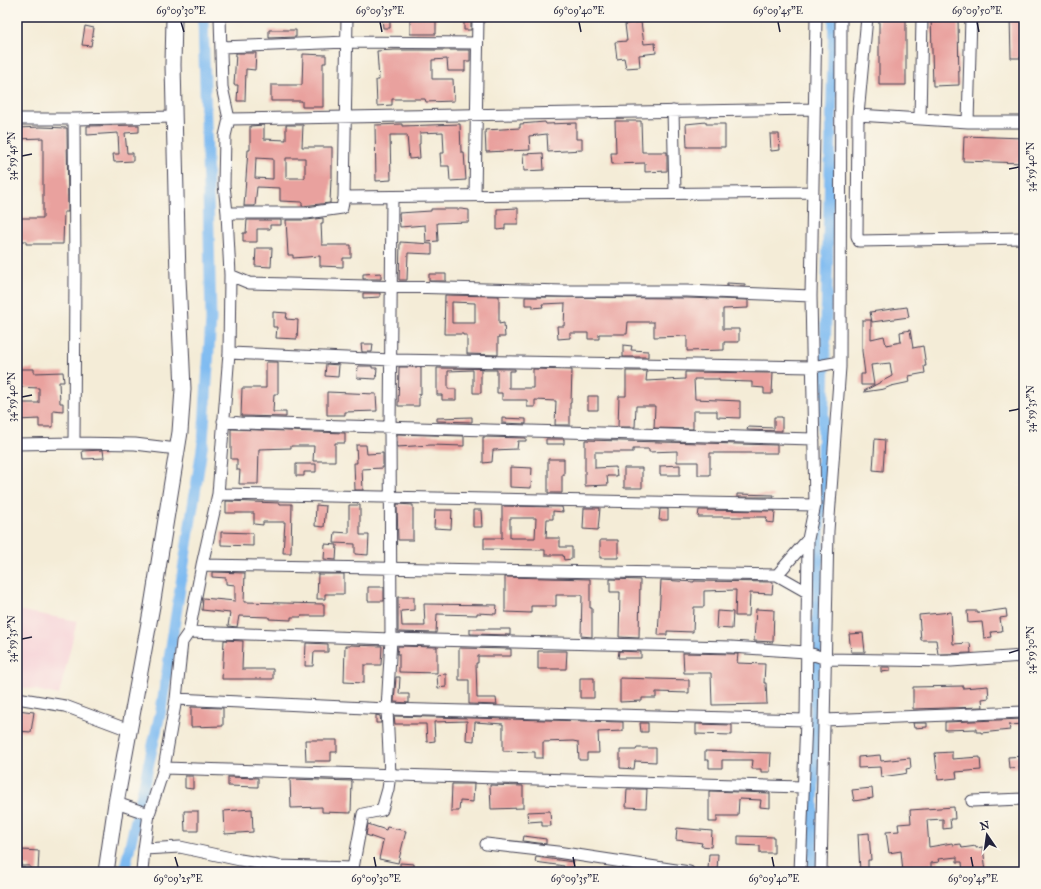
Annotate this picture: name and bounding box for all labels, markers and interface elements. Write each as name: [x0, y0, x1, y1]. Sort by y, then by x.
text: 69°09'30"E: [156, 5, 206, 17]
text: 69°09'35"E: [356, 5, 404, 17]
text: 69°09'40"E: [553, 5, 605, 17]
text: 69°09'45"E: [753, 5, 803, 17]
text: 69°09'50"E: [952, 5, 1002, 17]
text: 34°59'45"N: [6, 131, 18, 181]
text: 34°59'40"N: [1025, 141, 1037, 192]
text: 34°59'40"N: [6, 371, 18, 422]
text: 34°59'35"N: [1025, 385, 1037, 433]
text: 34°59'35"N: [6, 615, 18, 663]
text: 34°59'30"N: [1025, 625, 1037, 674]
north arrow: [967, 815, 1007, 855]
text: N: [979, 818, 992, 833]
text: 69°09'25"E: [153, 873, 203, 885]
text: 69°09'30"E: [351, 873, 401, 885]
text: 69°09'35"E: [551, 873, 599, 885]
text: 69°09'40"E: [748, 873, 800, 885]
text: 69°09'45"E: [948, 873, 998, 885]

